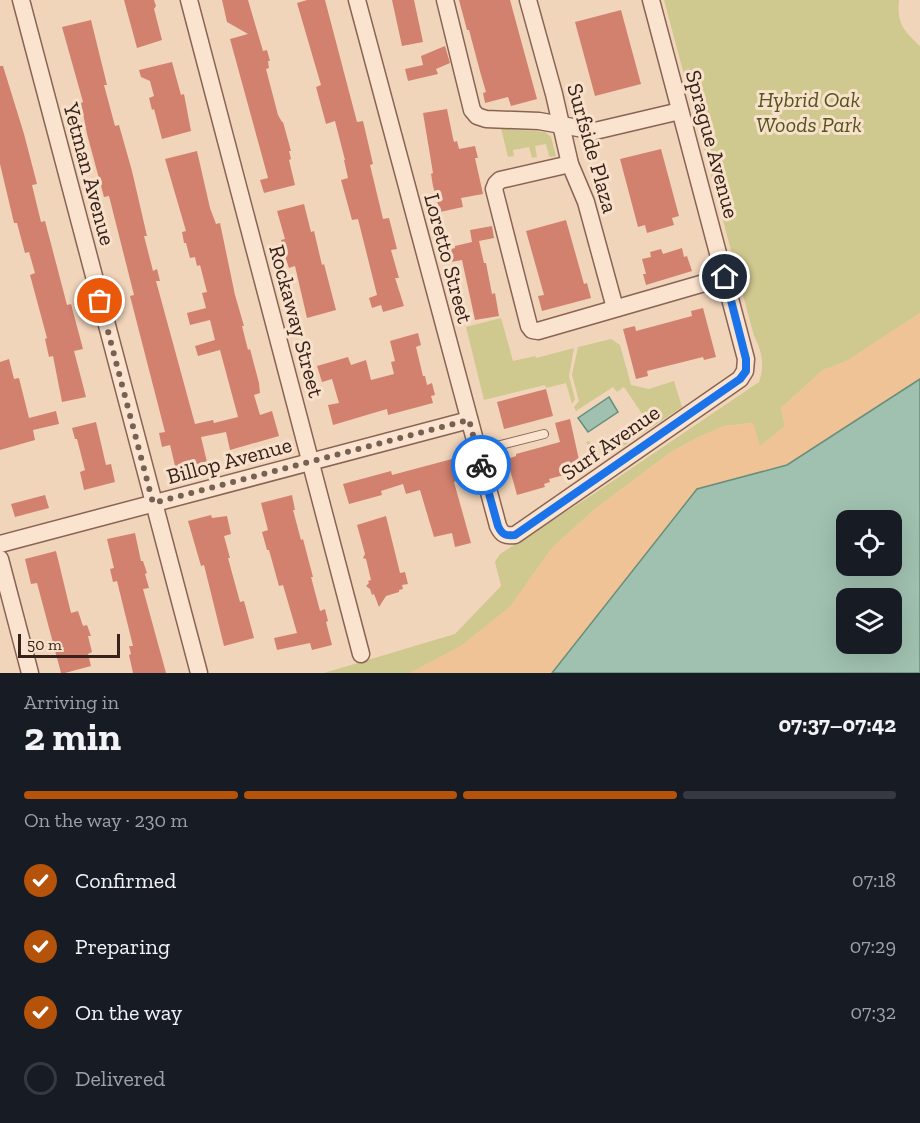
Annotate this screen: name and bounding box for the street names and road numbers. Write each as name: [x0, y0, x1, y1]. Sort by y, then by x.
street label: Sprague Avenue: [680, 67, 745, 221]
street label: Surfside Plaza: [561, 80, 624, 216]
street label: Yetman Avenue: [57, 99, 122, 248]
street label: Loretto Street: [418, 190, 479, 327]
street label: Rockaway Street: [263, 242, 330, 401]
street label: Surf Avenue: [556, 399, 665, 486]
street label: Billop Avenue: [164, 431, 295, 490]

